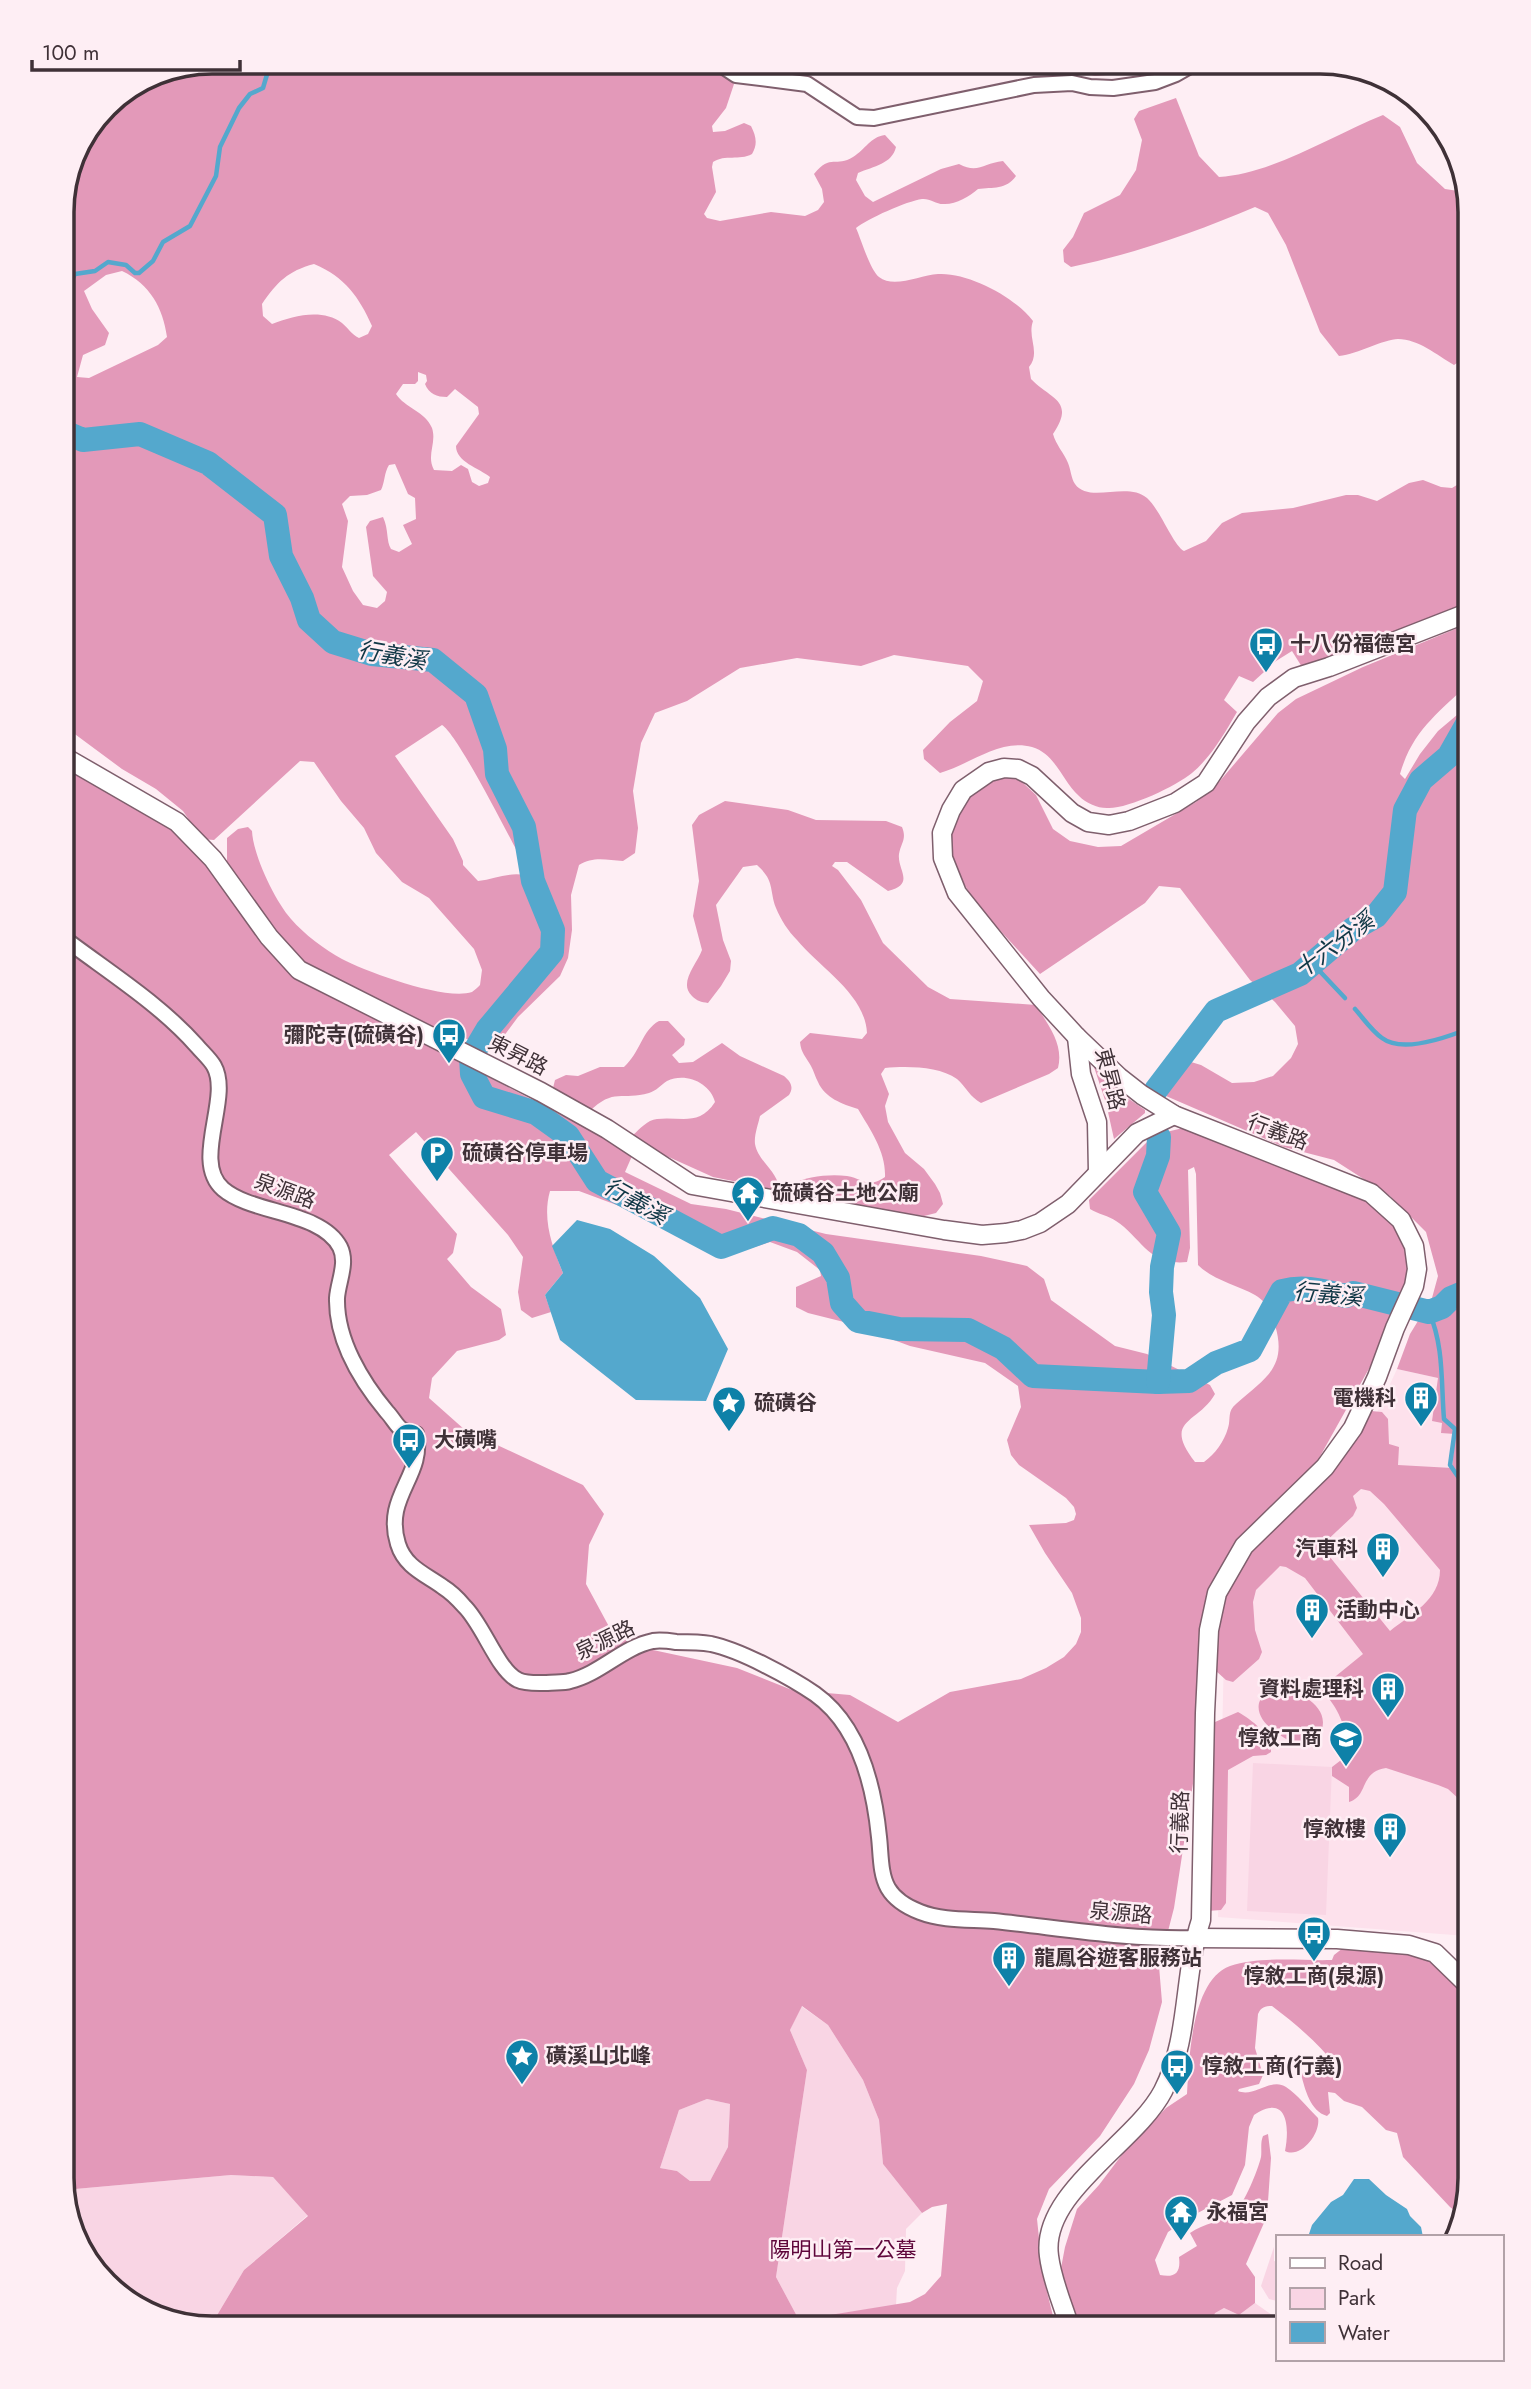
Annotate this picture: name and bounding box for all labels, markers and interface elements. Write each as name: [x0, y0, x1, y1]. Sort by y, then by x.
scale bar: [32, 28, 240, 72]
text: 100 m: [42, 38, 99, 68]
bus stop icon: 十八份福德宮: [1247, 625, 1285, 674]
place label: 十八份福德宮: [1290, 629, 1416, 659]
water label: 行義溪: [355, 632, 432, 678]
water label: 十六分溪: [1287, 902, 1383, 986]
bus stop icon: 彌陀寺(硫磺谷): [430, 1016, 468, 1065]
place label: 彌陀寺(硫磺谷): [284, 1020, 424, 1050]
street label: 東昇路: [483, 1027, 553, 1083]
street label: 東昇路: [1088, 1045, 1132, 1113]
street label: 行義路: [1243, 1107, 1313, 1157]
parking icon: 硫磺谷停車場: [418, 1134, 456, 1183]
place label: 硫磺谷停車場: [462, 1138, 588, 1168]
street label: 泉源路: [250, 1166, 320, 1216]
water label: 行義溪: [598, 1169, 677, 1234]
temple icon: 硫磺谷土地公廟: [729, 1174, 767, 1223]
place label: 硫磺谷土地公廟: [772, 1178, 919, 1208]
water label: 行義溪: [1292, 1274, 1367, 1314]
building icon: 電機科: [1402, 1379, 1440, 1428]
place label: 電機科: [1333, 1383, 1396, 1413]
place icon: 硫磺谷: [710, 1384, 748, 1433]
place label: 硫磺谷: [754, 1388, 817, 1418]
bus stop icon: 大磺嘴: [390, 1421, 428, 1470]
place label: 大磺嘴: [434, 1425, 497, 1455]
building icon: 汽車科: [1364, 1530, 1402, 1579]
place label: 汽車科: [1295, 1534, 1358, 1564]
building icon: 活動中心: [1293, 1591, 1331, 1640]
place label: 活動中心: [1336, 1595, 1420, 1625]
street label: 泉源路: [570, 1613, 640, 1667]
building icon: 資料處理科: [1369, 1670, 1407, 1719]
place label: 資料處理科: [1259, 1674, 1364, 1704]
school or university icon: 惇敘工商: [1327, 1719, 1365, 1768]
place label: 惇敘工商: [1238, 1723, 1322, 1753]
street label: 行義路: [1164, 1790, 1196, 1854]
building icon: 惇敘樓: [1371, 1810, 1409, 1859]
place label: 惇敘樓: [1303, 1814, 1366, 1844]
street label: 泉源路: [1088, 1895, 1154, 1931]
bus stop icon: 惇敘工商(泉源): [1295, 1914, 1333, 1963]
building icon: 龍鳳谷遊客服務站: [990, 1939, 1028, 1988]
place label: 龍鳳谷遊客服務站: [1034, 1943, 1202, 1973]
place label: 惇敘工商(泉源): [1244, 1961, 1384, 1991]
place icon: 磺溪山北峰: [503, 2037, 541, 2086]
place label: 磺溪山北峰: [546, 2041, 651, 2071]
bus stop icon: 惇敘工商(行義): [1158, 2047, 1196, 2096]
place label: 惇敘工商(行義): [1202, 2051, 1342, 2081]
temple icon: 永福宮: [1162, 2193, 1200, 2242]
place label: 永福宮: [1206, 2197, 1269, 2227]
park label: 陽明山第一公墓: [770, 2235, 917, 2265]
legend: [1276, 2235, 1503, 2361]
text: Road: [1338, 2248, 1383, 2278]
text: Park: [1338, 2283, 1376, 2313]
text: Water: [1338, 2318, 1391, 2348]

